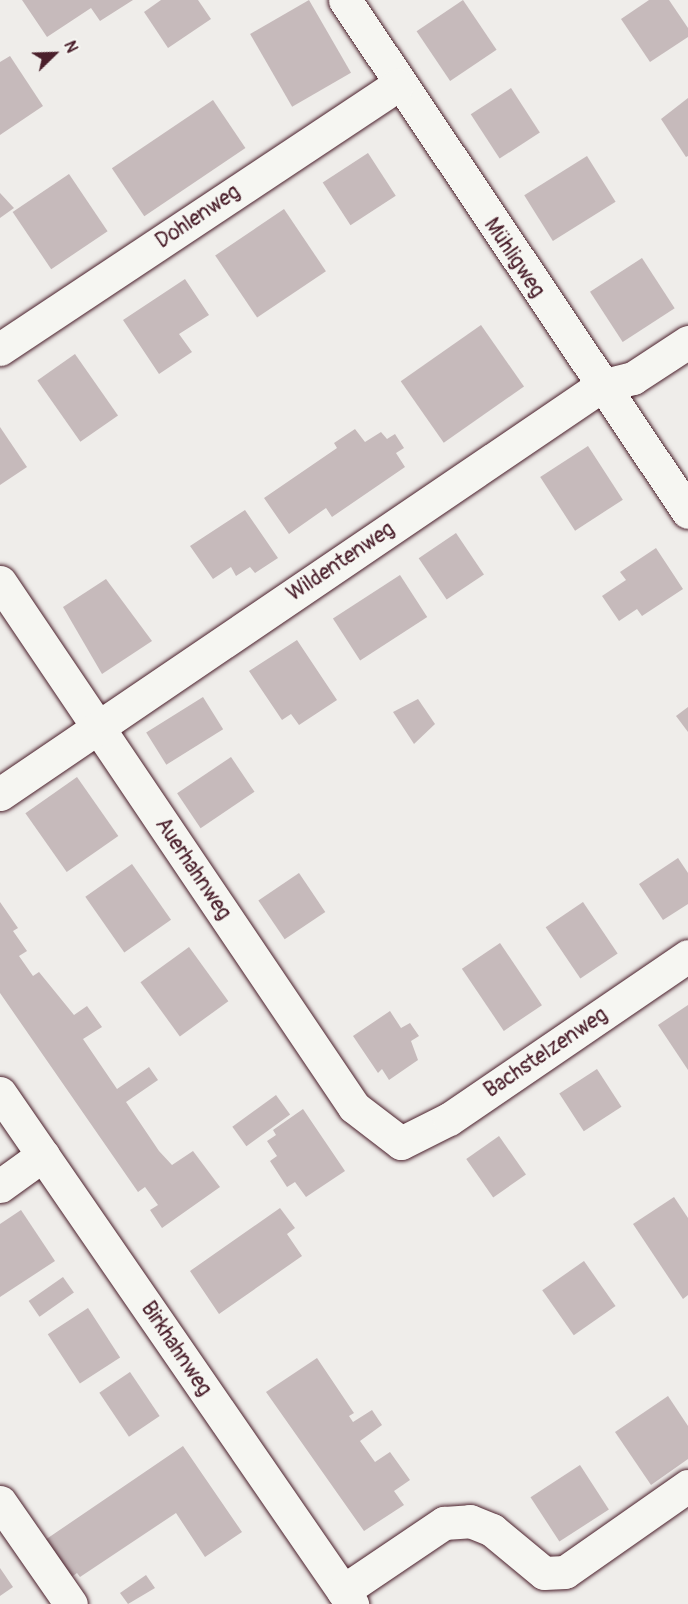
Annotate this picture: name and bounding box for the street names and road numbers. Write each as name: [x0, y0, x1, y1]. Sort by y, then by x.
street label: Dohlenweg: [151, 180, 245, 254]
street label: Mühligweg: [478, 214, 550, 302]
street label: Wildentenweg: [282, 517, 400, 607]
street label: Auerhahnweg: [150, 813, 236, 925]
street label: Bachstelzenweg: [480, 1003, 612, 1103]
street label: Birkhahnweg: [135, 1297, 217, 1401]

